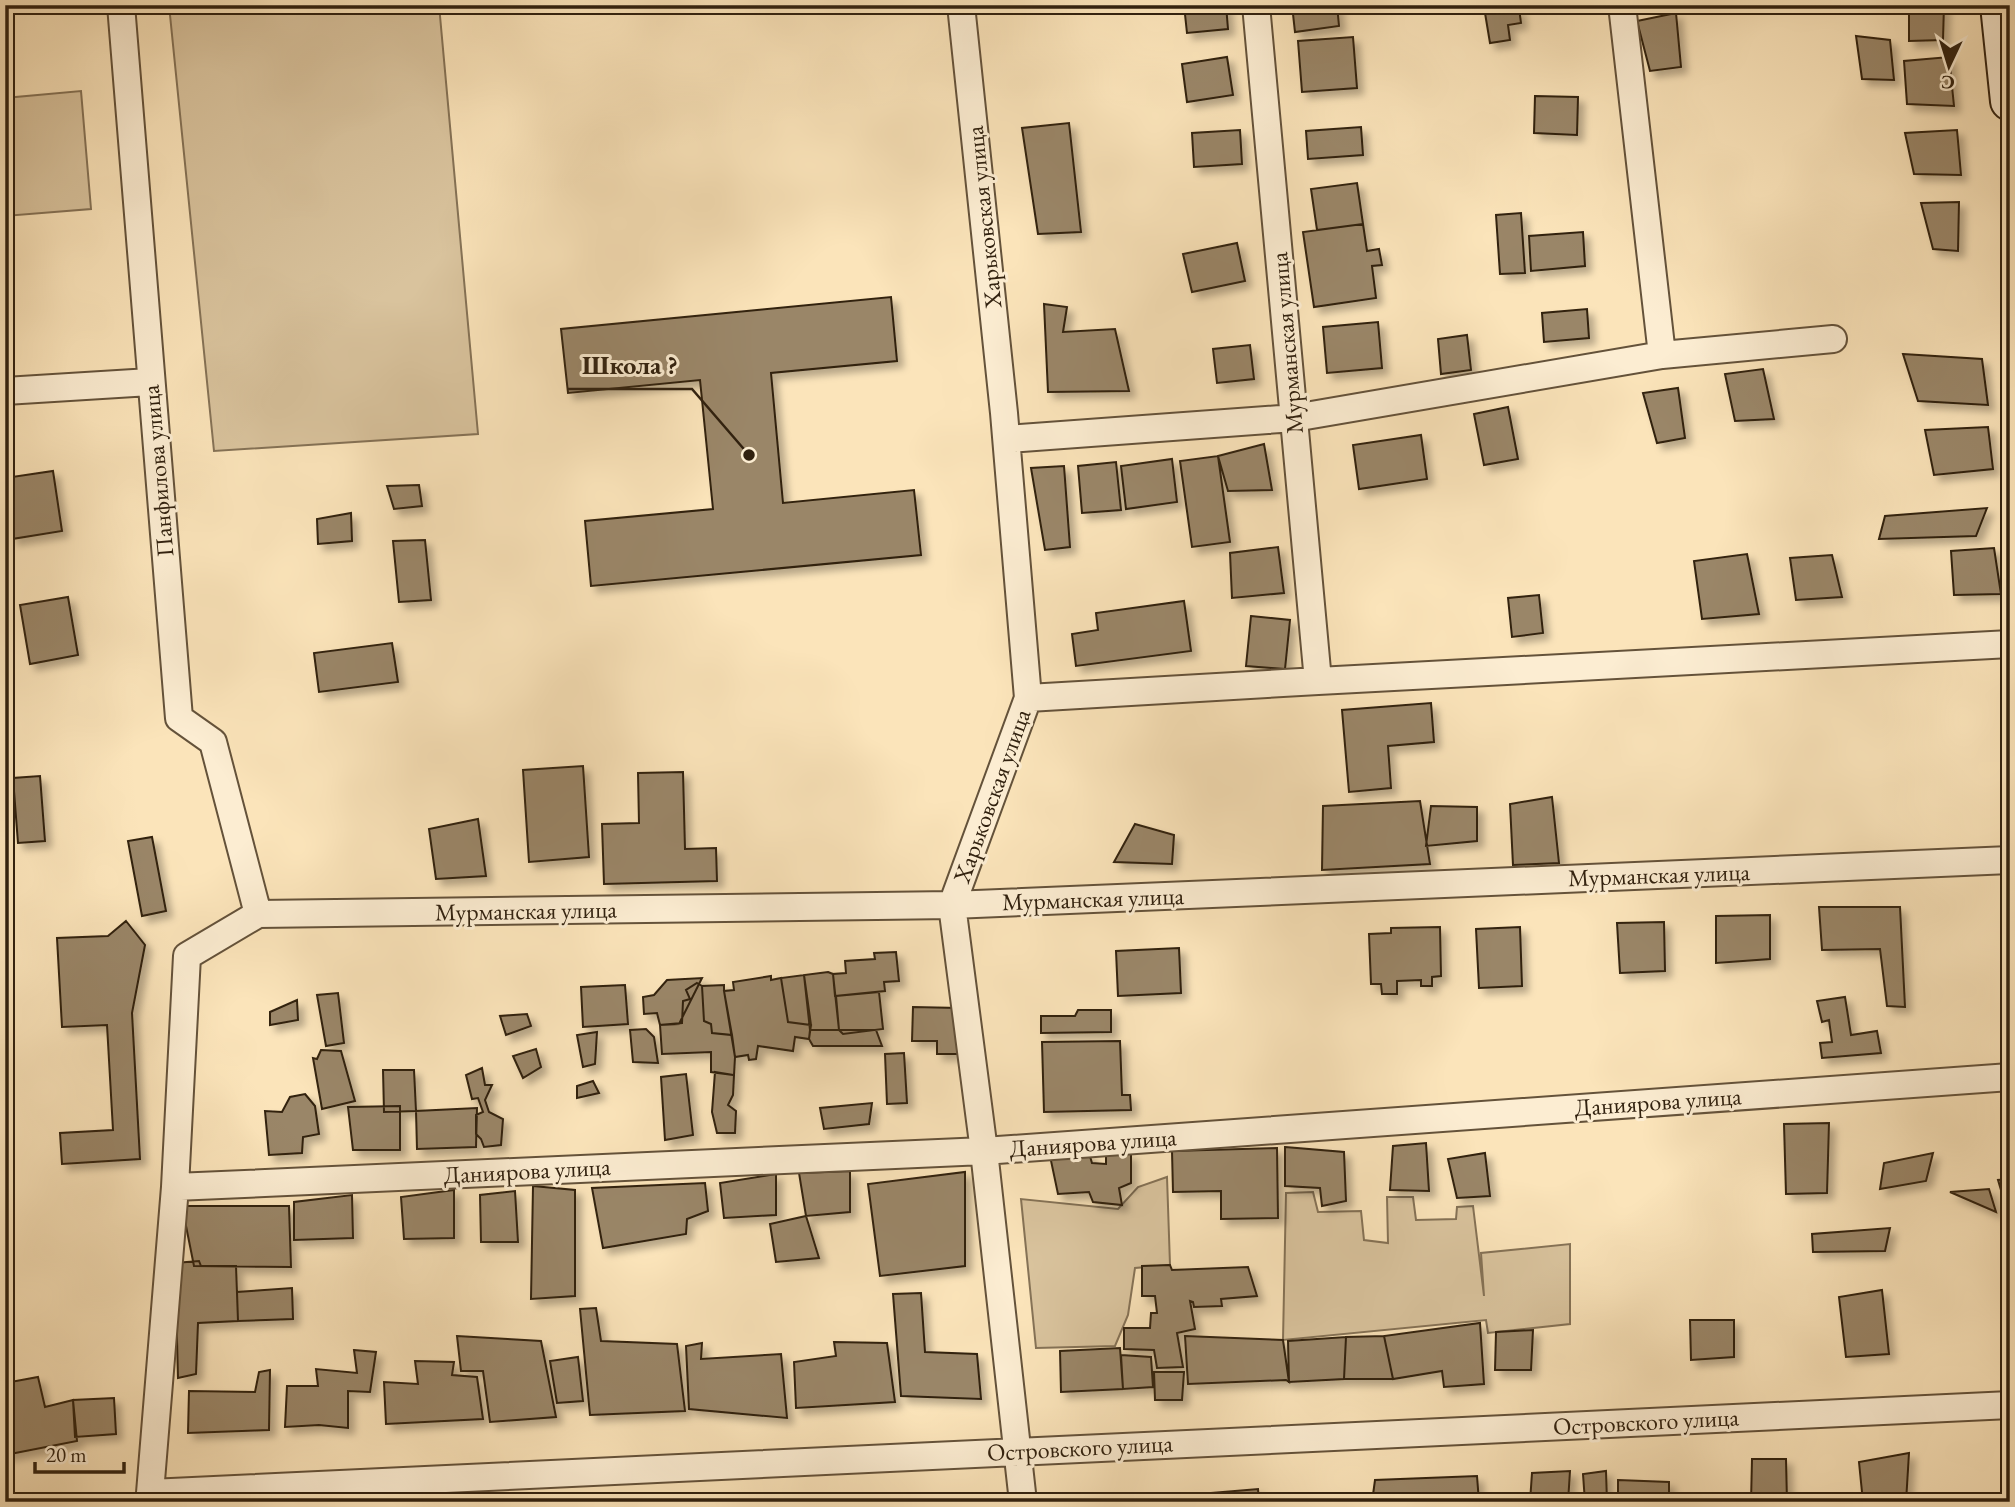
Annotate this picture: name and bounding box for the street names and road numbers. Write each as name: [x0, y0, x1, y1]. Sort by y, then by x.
street label: Харьковская улица: [958, 124, 1009, 311]
street label: Мурманская улица: [1263, 251, 1310, 435]
street label: Панфилова улица: [134, 383, 180, 558]
street label: Харьковская улица: [945, 704, 1038, 888]
street label: Мурманская улица: [1567, 856, 1751, 893]
street label: Мурманская улица: [1001, 880, 1185, 917]
street label: Мурманская улица: [435, 893, 618, 928]
street label: Даниярова улица: [1573, 1080, 1743, 1123]
street label: Даниярова улица: [1008, 1121, 1178, 1164]
street label: Даниярова улица: [443, 1151, 612, 1190]
street label: Островского улица: [1552, 1401, 1740, 1442]
street label: Островского улица: [986, 1427, 1174, 1468]

